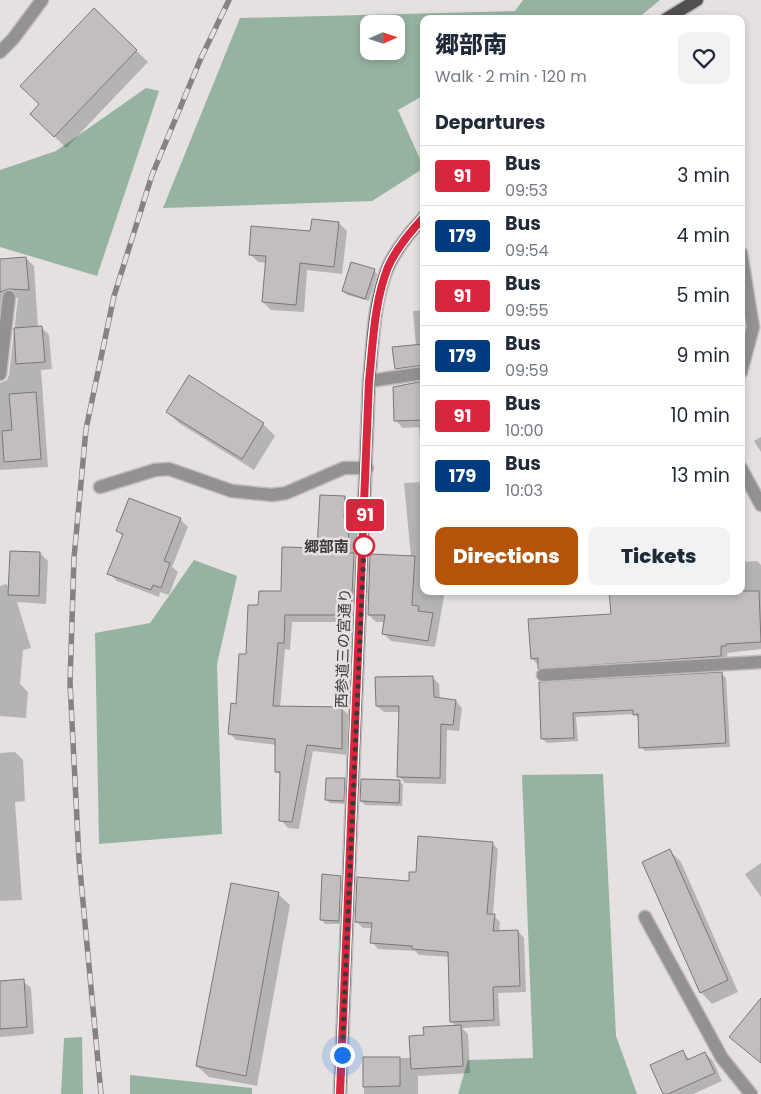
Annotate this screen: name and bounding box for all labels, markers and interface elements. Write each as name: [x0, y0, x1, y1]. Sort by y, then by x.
north arrow: [360, 15, 405, 60]
map controls: [360, 15, 405, 60]
text: 郷部南: [435, 28, 507, 61]
button: heart: [678, 32, 730, 84]
text: Walk · 2 min · 120 m: [435, 65, 587, 88]
text: Departures: [435, 109, 545, 136]
text: Bus: [505, 150, 541, 177]
text: 3 min: [677, 162, 730, 189]
text: 91: [454, 163, 471, 188]
text: 09:53: [505, 179, 548, 202]
text: Bus: [505, 210, 541, 237]
text: 4 min: [677, 222, 730, 249]
text: 179: [449, 223, 476, 248]
text: 09:54: [505, 239, 549, 262]
text: Bus: [505, 270, 541, 297]
text: 5 min: [677, 282, 730, 309]
text: 91: [454, 283, 471, 308]
text: 09:55: [505, 299, 549, 322]
text: Bus: [505, 330, 541, 357]
text: 9 min: [677, 342, 730, 369]
text: 179: [449, 343, 476, 368]
text: 09:59: [505, 359, 549, 382]
text: Bus: [505, 390, 541, 417]
text: 10 min: [671, 402, 730, 429]
text: 91: [454, 403, 471, 428]
text: 10:00: [505, 419, 544, 442]
text: Bus: [505, 450, 541, 477]
text: 13 min: [671, 462, 730, 489]
text: 179: [449, 463, 476, 488]
text: 10:03: [505, 479, 543, 502]
line badge: 91: [342, 499, 388, 531]
text: 91: [356, 502, 374, 527]
button: Directions: [435, 527, 578, 585]
button: Tickets: [588, 527, 730, 585]
marker: 郷部南: [353, 535, 375, 557]
place label: 郷部南: [304, 536, 349, 557]
street label: 西参道三の宮通り: [330, 588, 356, 708]
your location: [330, 1043, 355, 1068]

